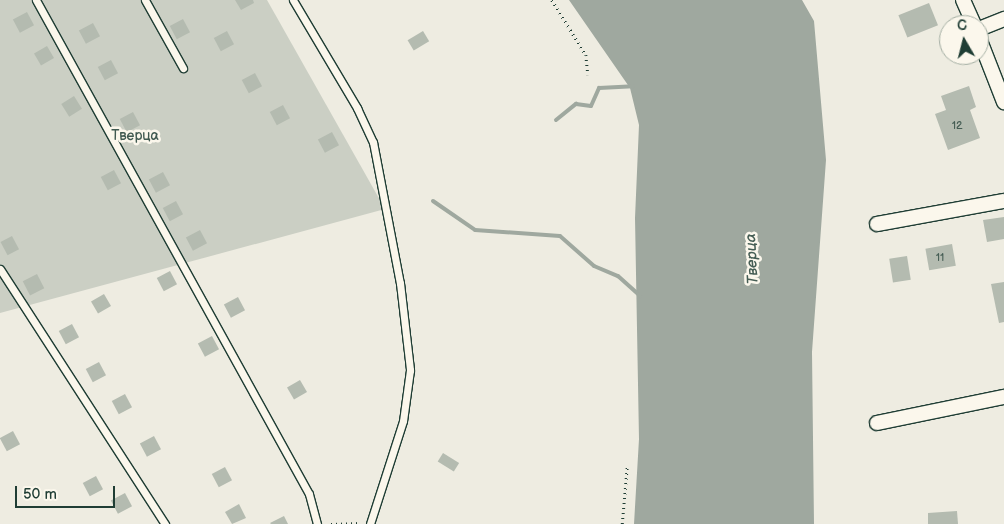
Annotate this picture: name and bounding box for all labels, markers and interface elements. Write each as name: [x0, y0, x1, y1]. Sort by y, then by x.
north arrow: [939, 15, 989, 65]
text: С: [956, 17, 968, 35]
house number: 12: [952, 119, 962, 133]
park label: Тверца: [111, 128, 159, 144]
water label: Тверца: [742, 233, 762, 285]
house number: 11: [936, 251, 944, 265]
scale bar: [18, 476, 118, 508]
text: 50 m: [23, 485, 57, 504]

